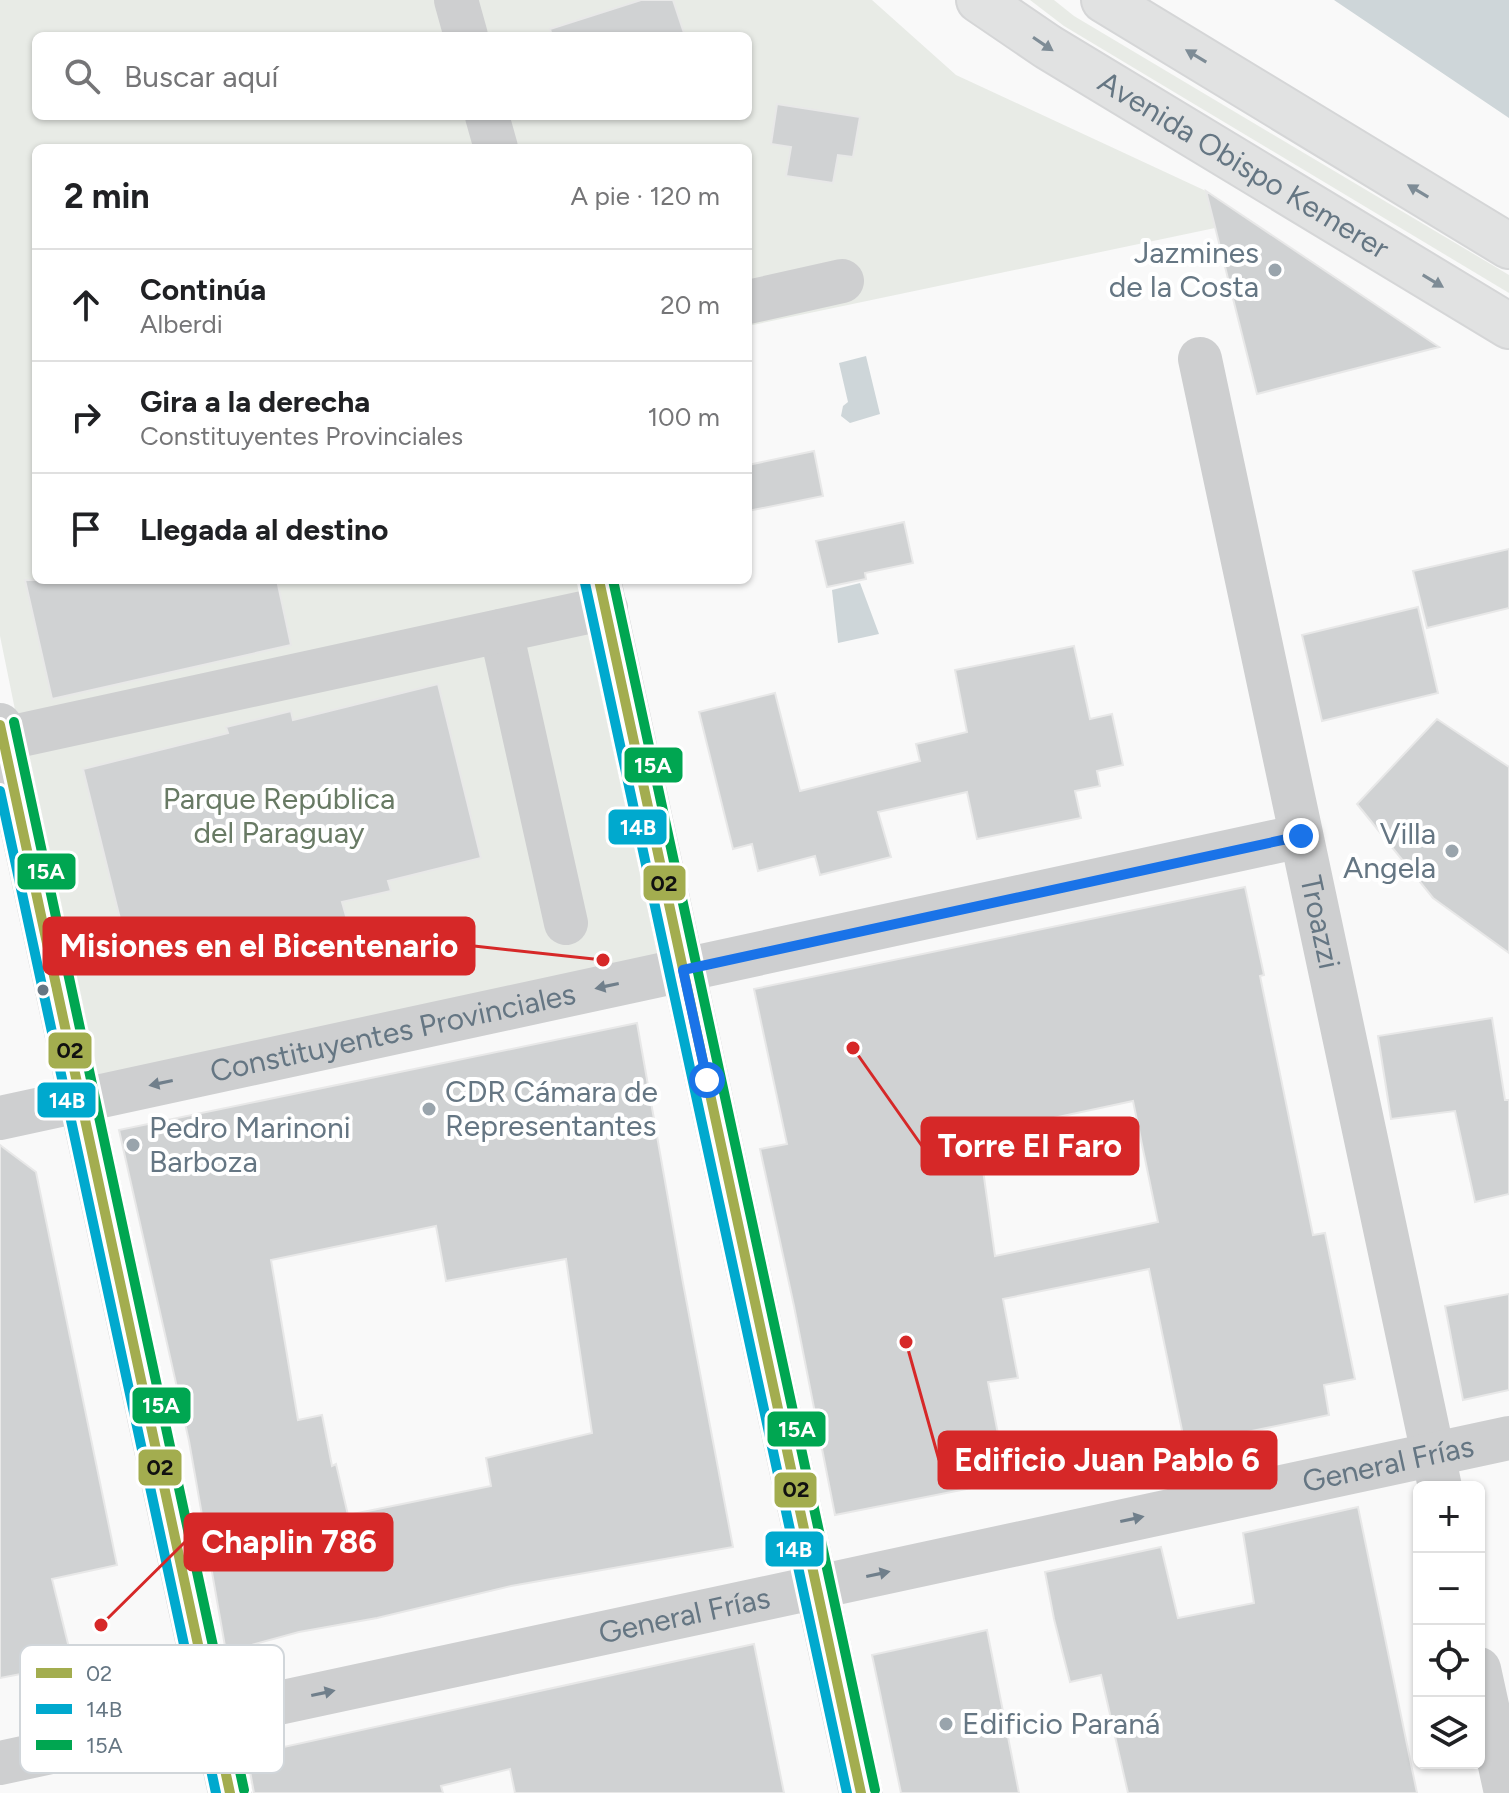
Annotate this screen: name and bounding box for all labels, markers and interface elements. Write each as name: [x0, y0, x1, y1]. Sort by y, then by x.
search box: [32, 32, 752, 120]
one-way arrow: [1033, 36, 1054, 51]
one-way arrow: [1185, 49, 1207, 63]
icon: search: [60, 54, 104, 98]
text: Buscar aquí: [124, 58, 278, 95]
street label: Avenida Obispo Kemerer: [1092, 63, 1396, 267]
text: 2 min: [64, 176, 150, 217]
text: A pie · 120 m: [570, 180, 720, 212]
one-way arrow: [1407, 184, 1429, 198]
place label: Jazmines de la Costa: [1109, 234, 1259, 305]
marker: Jazmines de la Costa: [1266, 261, 1284, 279]
text: Continúa: [140, 271, 266, 308]
one-way arrow: [1422, 273, 1444, 287]
icon: ahead: [64, 283, 108, 327]
text: 20 m: [660, 289, 720, 321]
text: Alberdi: [140, 308, 223, 340]
text: Gira a la derecha: [140, 383, 370, 420]
icon: right: [64, 395, 108, 439]
text: 100 m: [647, 401, 720, 433]
text: Constituyentes Provinciales: [140, 420, 463, 452]
icon: arrive: [64, 507, 108, 551]
text: Llegada al destino: [140, 511, 388, 548]
line badge: 15A: [623, 746, 684, 784]
text: 15A: [634, 752, 672, 779]
park label: Parque República del Paraguay: [163, 780, 395, 851]
line badge: 14B: [607, 808, 668, 846]
text: 14B: [620, 814, 656, 841]
place label: Villa Angela: [1343, 815, 1436, 886]
route end: [1283, 818, 1319, 854]
marker: Villa Angela: [1443, 842, 1461, 860]
line badge: 15A: [16, 852, 77, 891]
text: 15A: [27, 858, 65, 885]
line badge: 02: [642, 864, 687, 902]
text: 02: [651, 870, 678, 897]
street label: Troazzi: [1292, 872, 1348, 972]
callout: Misiones en el Bicentenario: [44, 918, 474, 974]
text: Misiones en el Bicentenario: [60, 927, 458, 965]
street label: Constituyentes Provinciales: [207, 975, 579, 1090]
one-way arrow: [594, 980, 619, 993]
unlabelled marker: [35, 982, 51, 998]
line badge: 02: [47, 1031, 93, 1070]
text: 02: [57, 1037, 84, 1064]
route start: [689, 1062, 725, 1098]
place label: CDR Cámara de Representantes: [445, 1073, 658, 1144]
one-way arrow: [149, 1077, 174, 1090]
line badge: 14B: [36, 1081, 97, 1119]
text: 14B: [49, 1087, 85, 1114]
marker: CDR Cámara de Representantes: [420, 1100, 438, 1118]
place label: Pedro Marinoni Barboza: [149, 1109, 351, 1180]
callout: Torre El Faro: [922, 1118, 1138, 1174]
text: Torre El Faro: [938, 1127, 1122, 1165]
marker: Pedro Marinoni Barboza: [124, 1136, 142, 1154]
line badge: 15A: [131, 1386, 192, 1425]
text: 15A: [142, 1392, 180, 1419]
line badge: 15A: [766, 1410, 827, 1448]
text: 15A: [778, 1416, 816, 1443]
street label: General Frías: [1299, 1427, 1477, 1500]
callout: Edificio Juan Pablo 6: [939, 1432, 1276, 1488]
text: Edificio Juan Pablo 6: [954, 1441, 1260, 1479]
line badge: 02: [137, 1448, 183, 1487]
text: 02: [147, 1454, 174, 1481]
line badge: 02: [773, 1471, 818, 1509]
text: 02: [783, 1476, 810, 1503]
map controls: [1413, 1481, 1485, 1769]
button: +: [1413, 1481, 1485, 1553]
one-way arrow: [1120, 1512, 1145, 1525]
callout: Chaplin 786: [185, 1514, 392, 1570]
text: Chaplin 786: [201, 1523, 377, 1561]
line badge: 14B: [764, 1530, 825, 1568]
text: 14B: [776, 1536, 812, 1563]
button: −: [1413, 1553, 1485, 1625]
one-way arrow: [866, 1567, 891, 1580]
street label: General Frías: [595, 1579, 773, 1652]
button: locate: [1413, 1625, 1485, 1697]
legend: [20, 1645, 284, 1773]
text: 02: [86, 1660, 112, 1687]
one-way arrow: [310, 1686, 335, 1699]
text: 14B: [86, 1696, 122, 1723]
button: layers: [1413, 1697, 1485, 1769]
place label: Edificio Paraná: [962, 1705, 1160, 1742]
marker: Edificio Paraná: [937, 1715, 955, 1733]
text: 15A: [86, 1732, 123, 1759]

